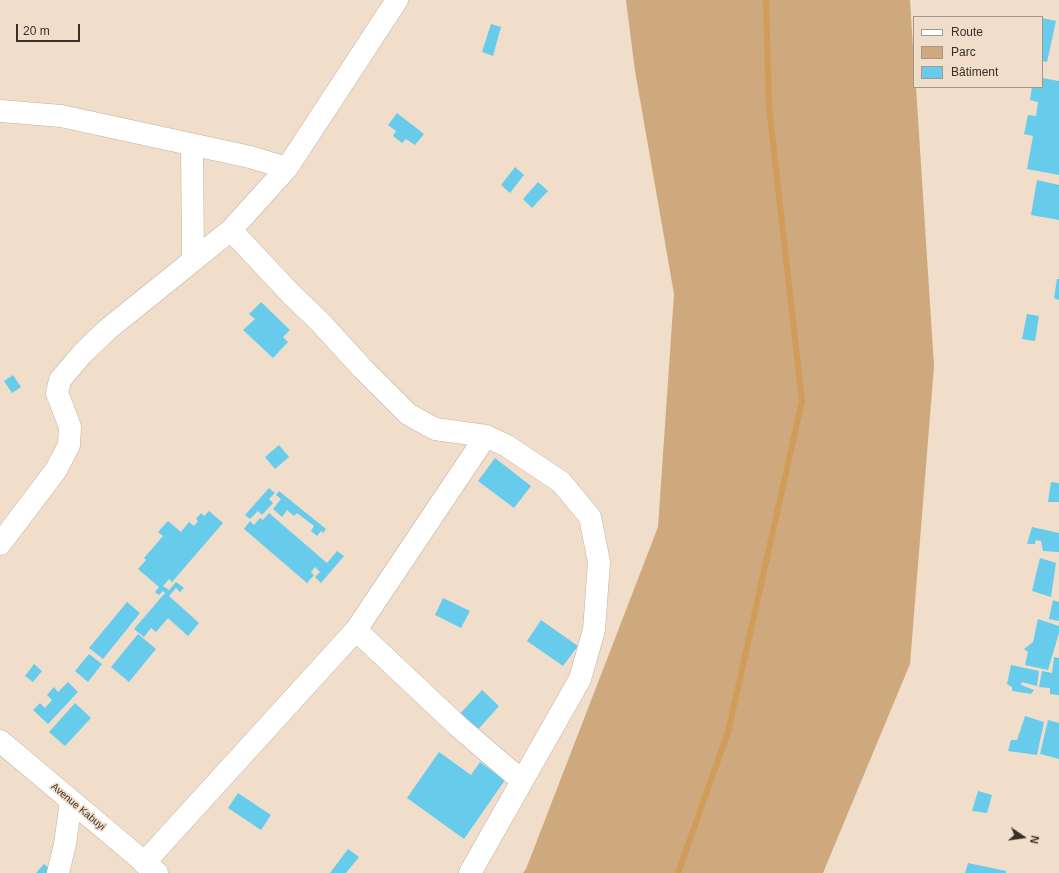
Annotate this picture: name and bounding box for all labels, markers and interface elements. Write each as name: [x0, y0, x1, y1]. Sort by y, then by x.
scale bar: [18, 16, 82, 42]
legend: [913, 16, 1043, 88]
text: 20 m: [23, 24, 50, 38]
text: Route: [951, 25, 983, 39]
text: Parc: [951, 45, 976, 59]
text: Bâtiment: [951, 65, 998, 79]
street label: Avenue Kabuyi: [48, 781, 108, 833]
north arrow: [1003, 817, 1043, 857]
text: N: [1028, 834, 1041, 845]

